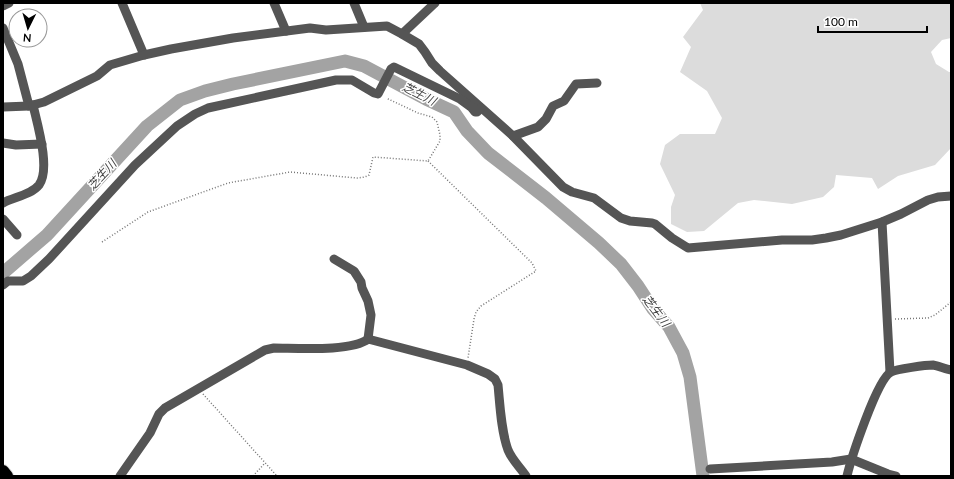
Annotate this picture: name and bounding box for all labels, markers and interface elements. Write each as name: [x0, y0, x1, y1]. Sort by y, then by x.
north arrow: [8, 8, 48, 48]
scale bar: [818, 8, 927, 34]
text: 100 m: [824, 14, 858, 29]
text: N: [22, 32, 32, 45]
water label: 芝生川: [400, 79, 440, 109]
water label: 芝生川: [84, 155, 121, 193]
water label: 芝生川: [640, 292, 674, 331]

